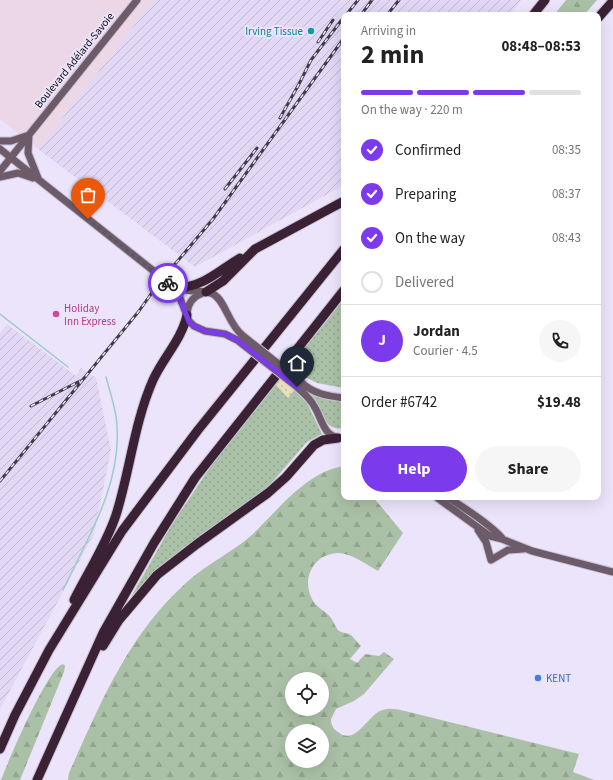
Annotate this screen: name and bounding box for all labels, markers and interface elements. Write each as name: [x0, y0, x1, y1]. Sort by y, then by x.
street label: Boulevard Adélard-Savoie: [31, 9, 118, 111]
text: Arriving in: [361, 22, 416, 40]
place label: Irving Tissue: [245, 24, 304, 39]
marker: Irving Tissue: [306, 26, 316, 36]
text: 2 min: [361, 36, 424, 73]
text: 08:48–08:53: [501, 36, 581, 57]
text: On the way · 220 m: [361, 101, 463, 119]
icon: check: [361, 139, 383, 161]
text: Confirmed: [395, 140, 461, 161]
text: 08:35: [552, 141, 581, 159]
pin: [71, 178, 105, 219]
icon: check: [361, 183, 383, 205]
icon: bag: [77, 184, 99, 206]
text: Preparing: [395, 184, 456, 205]
text: 08:37: [552, 185, 581, 203]
icon: check: [361, 227, 383, 249]
text: On the way: [395, 228, 465, 249]
text: 08:43: [552, 229, 581, 247]
courier: [148, 263, 188, 303]
icon: bike: [157, 272, 179, 294]
text: Delivered: [395, 272, 454, 293]
place label: Holiday Inn Express: [64, 301, 116, 329]
marker: Holiday Inn Express: [51, 309, 61, 319]
button: phone: [539, 320, 581, 362]
text: Jordan: [413, 321, 460, 342]
text: J: [378, 330, 386, 351]
text: Courier · 4.5: [413, 342, 478, 360]
pin: [280, 346, 314, 387]
icon: home: [286, 352, 308, 374]
text: Order #6742: [361, 392, 437, 413]
text: $19.48: [537, 392, 581, 413]
button: Help: [361, 446, 467, 492]
button: Share: [475, 446, 581, 492]
place label: KENT: [546, 671, 571, 686]
map controls: [285, 672, 329, 768]
button: locate: [285, 672, 329, 716]
marker: KENT: [533, 673, 543, 683]
button: layers: [285, 724, 329, 768]

